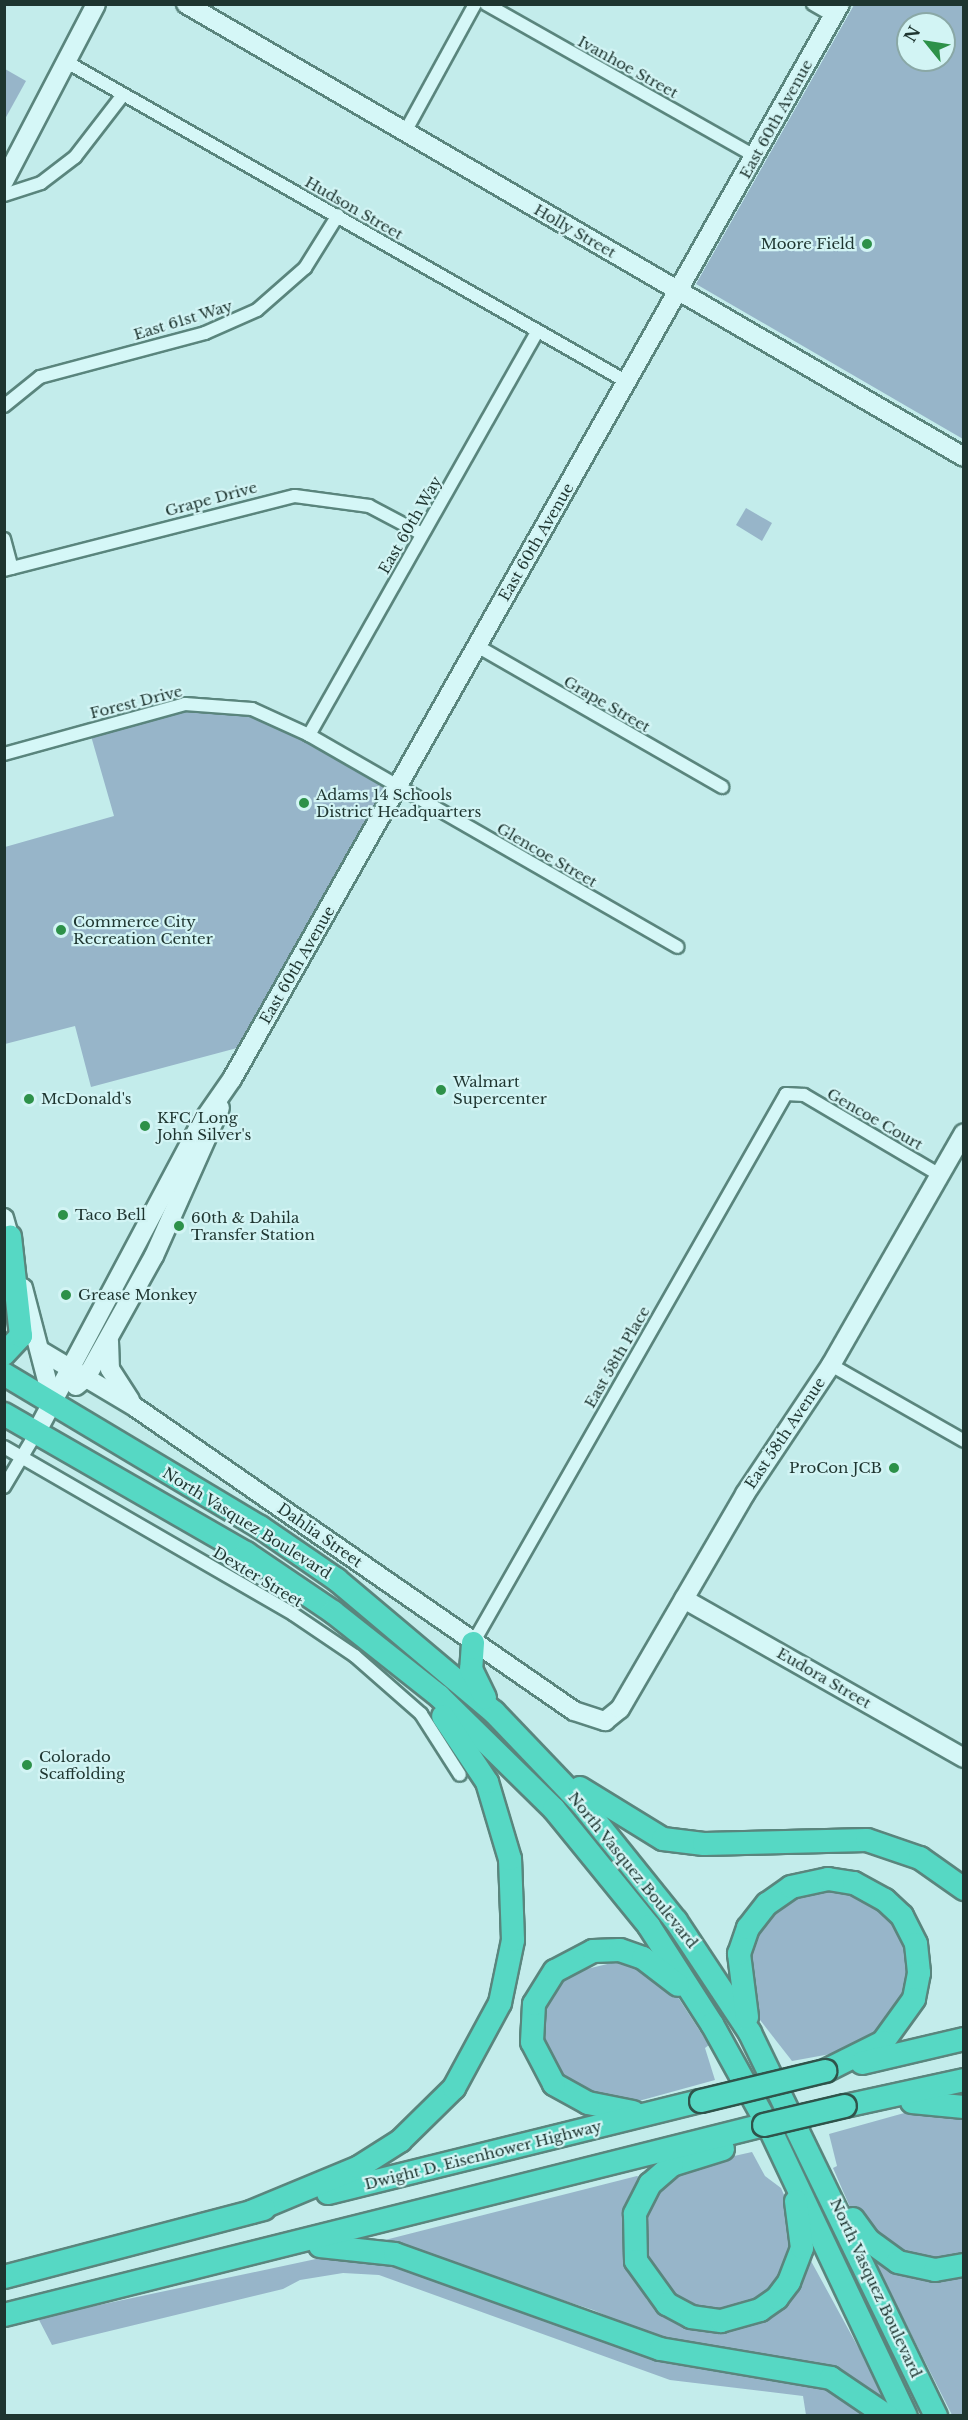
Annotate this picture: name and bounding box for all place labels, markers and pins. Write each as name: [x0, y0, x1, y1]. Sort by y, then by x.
place label: Moore Field: [761, 235, 855, 253]
marker: Moore Field: [860, 237, 874, 251]
place label: Adams 14 Schools District Headquarters: [316, 785, 481, 820]
marker: Adams 14 Schools District Headquarters: [297, 796, 311, 810]
place label: Commerce City Recreation Center: [73, 912, 213, 947]
marker: Commerce City Recreation Center: [54, 923, 68, 937]
place label: Walmart Supercenter: [453, 1072, 547, 1107]
marker: Walmart Supercenter: [434, 1083, 448, 1097]
place label: McDonald's: [41, 1090, 132, 1108]
marker: McDonald's: [22, 1092, 36, 1106]
place label: KFC/Long John Silver's: [157, 1108, 251, 1143]
marker: KFC/Long John Silver's: [138, 1119, 152, 1133]
place label: Taco Bell: [75, 1206, 146, 1224]
marker: Taco Bell: [56, 1208, 70, 1222]
place label: 60th & Dahila Transfer Station: [191, 1208, 315, 1243]
marker: 60th & Dahila Transfer Station: [172, 1219, 186, 1233]
place label: Grease Monkey: [78, 1286, 197, 1304]
marker: Grease Monkey: [59, 1288, 73, 1302]
place label: ProCon JCB: [789, 1459, 882, 1477]
marker: ProCon JCB: [887, 1461, 901, 1475]
place label: Colorado Scaffolding: [39, 1747, 125, 1782]
marker: Colorado Scaffolding: [20, 1758, 34, 1772]

